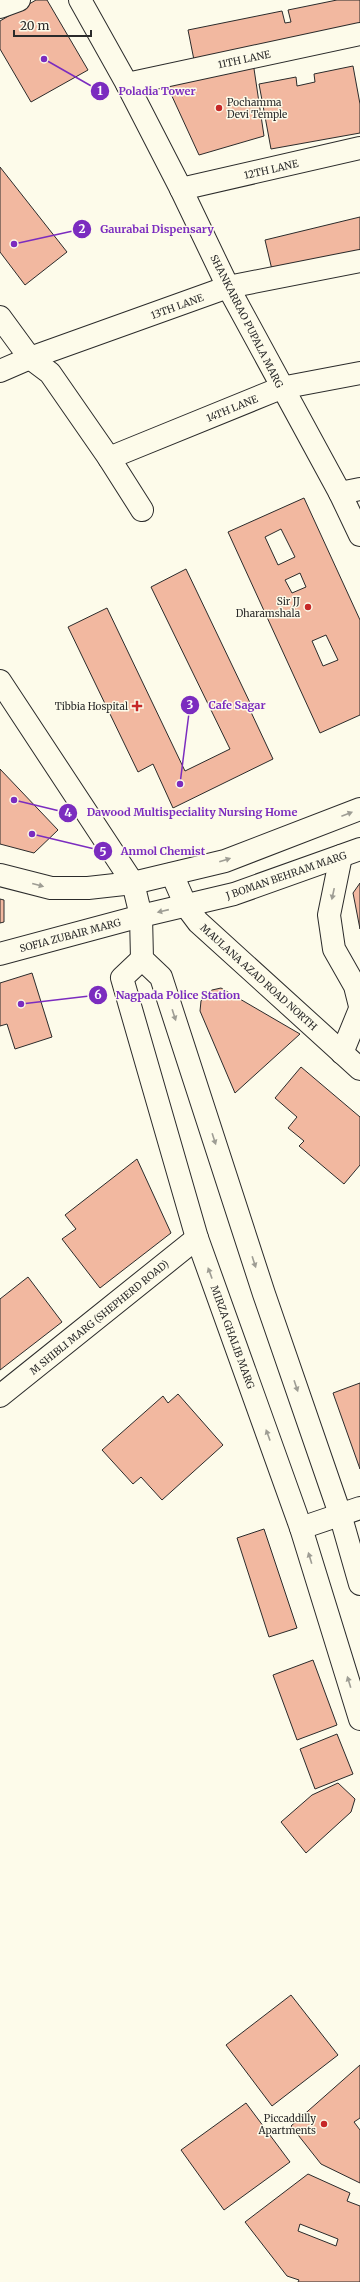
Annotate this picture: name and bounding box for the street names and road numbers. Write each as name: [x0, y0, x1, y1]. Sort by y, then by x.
street label: 11TH LANE: [217, 47, 272, 71]
street label: 12TH LANE: [243, 157, 300, 182]
street label: SHANKARRAO PUPALA MARG: [207, 252, 286, 391]
street label: 13TH LANE: [149, 291, 206, 322]
street label: 14TH LANE: [205, 392, 260, 425]
street label: J BOMAN BEHRAM MARG: [223, 848, 349, 903]
street label: SOFIA ZUBAIR MARG: [18, 916, 123, 955]
street label: MAULANA AZAD ROAD NORTH: [198, 921, 320, 1033]
street label: M SHIBLI MARG (SHEPHERD ROAD): [27, 1257, 171, 1377]
street label: MIRZA GHALIB MARG: [208, 1284, 258, 1391]

